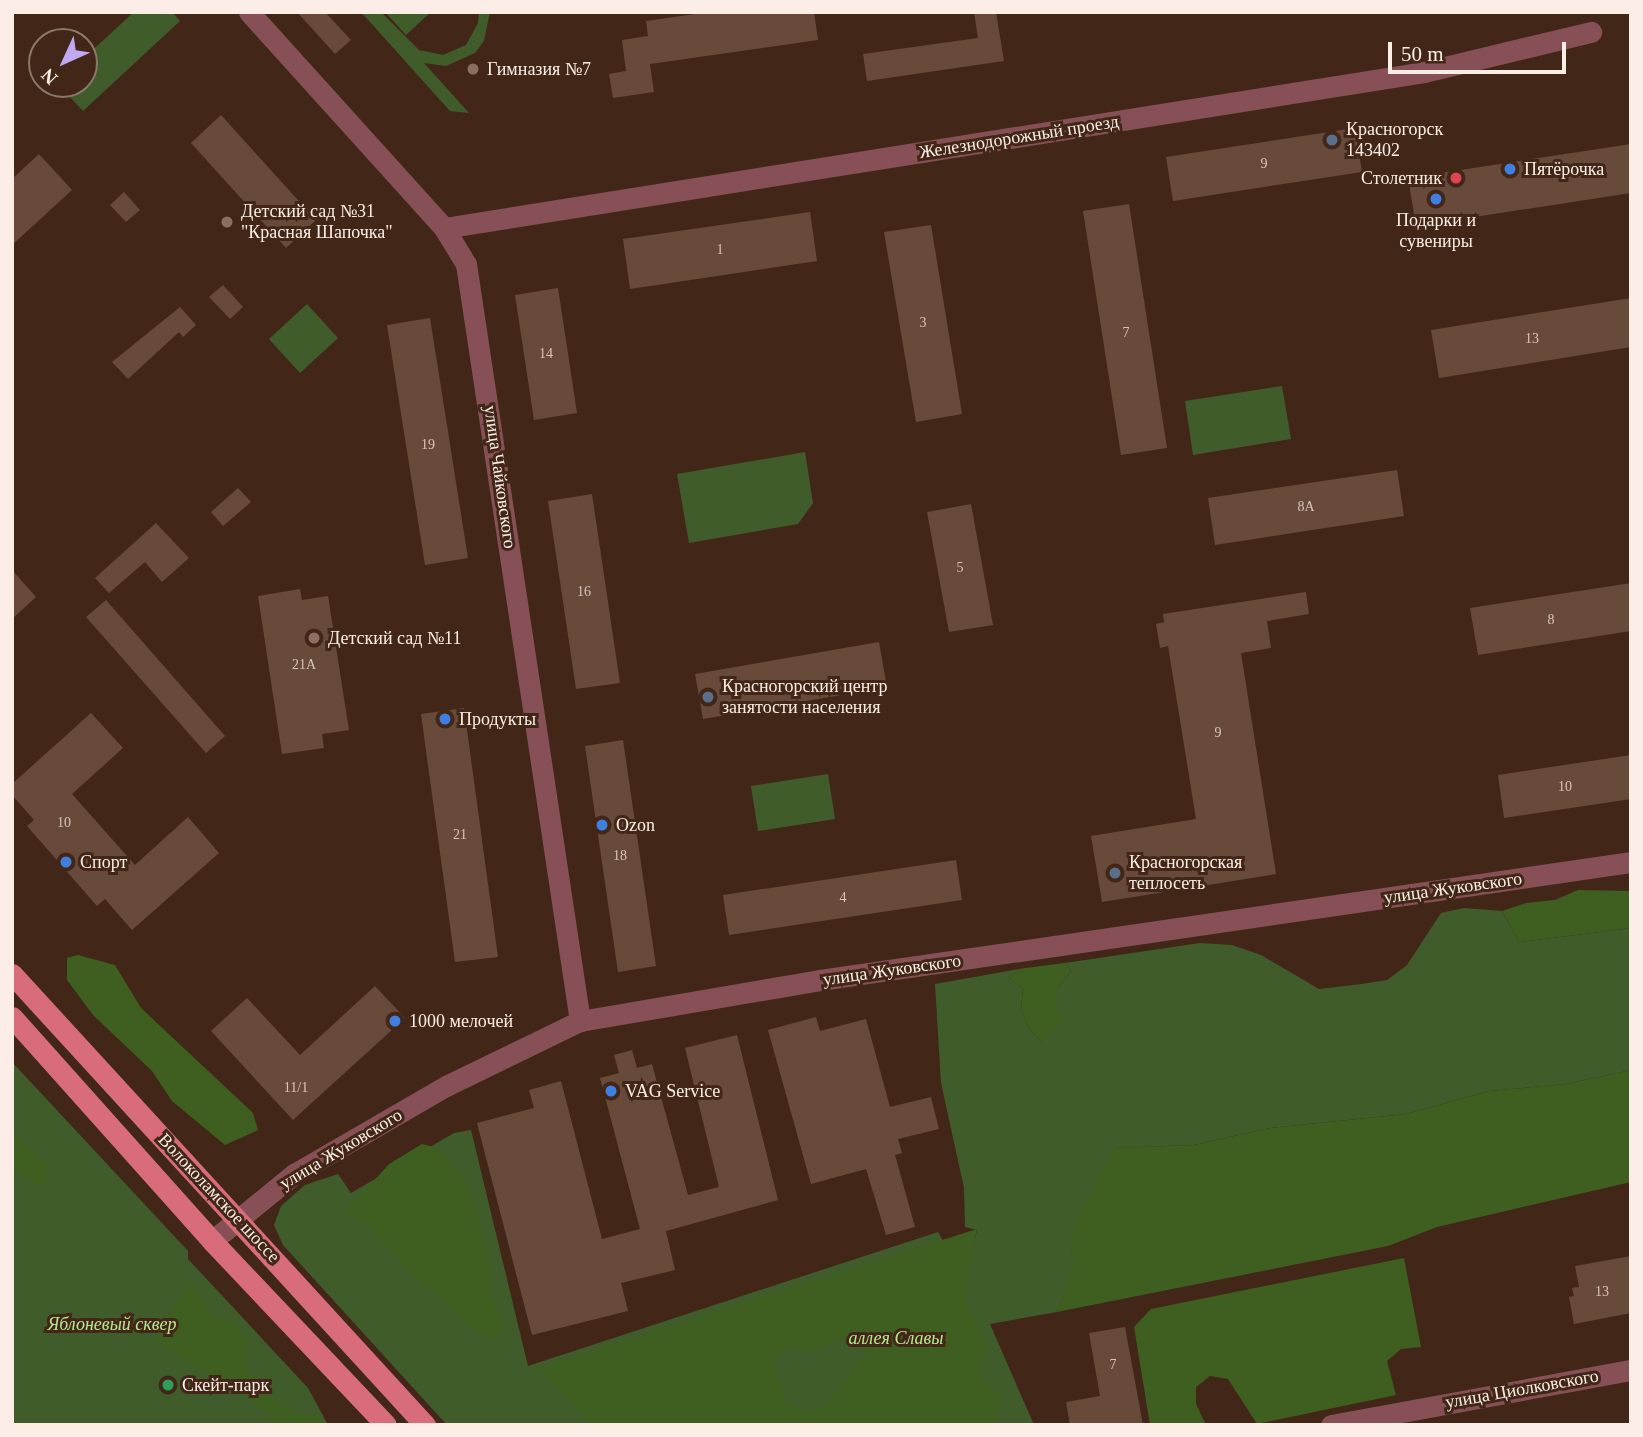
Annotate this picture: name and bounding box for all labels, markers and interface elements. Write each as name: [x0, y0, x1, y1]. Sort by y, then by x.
north arrow: [28, 28, 98, 98]
scale bar: [1391, 28, 1570, 72]
text: 50 m: [1401, 42, 1444, 66]
place label: Гимназия №7: [487, 58, 591, 80]
marker: Гимназия №7: [465, 61, 481, 77]
text: N: [37, 65, 61, 89]
street label: Железнодорожный проезд: [918, 111, 1120, 163]
place label: Красногорск 143402: [1346, 119, 1443, 162]
marker: Красногорск 143402: [1324, 132, 1340, 148]
house number: 9: [1260, 156, 1268, 172]
place label: Пятёрочка: [1524, 158, 1604, 180]
marker: Пятёрочка: [1502, 161, 1518, 177]
place label: Столетник: [1361, 167, 1442, 189]
marker: Столетник: [1448, 170, 1464, 186]
marker: Подарки и сувениры: [1428, 191, 1444, 207]
place label: Детский сад №31 "Красная Шапочка": [241, 201, 393, 244]
place label: Подарки и сувениры: [1396, 210, 1476, 252]
marker: Детский сад №31 "Красная Шапочка": [219, 214, 235, 230]
house number: 1: [716, 242, 724, 258]
house number: 3: [920, 315, 926, 331]
house number: 7: [1122, 325, 1130, 341]
house number: 13: [1525, 331, 1539, 347]
house number: 14: [539, 346, 553, 362]
street label: улица Чайковского: [479, 404, 521, 550]
house number: 19: [421, 437, 435, 453]
house number: 8А: [1297, 499, 1315, 515]
house number: 5: [956, 560, 964, 576]
house number: 16: [577, 584, 591, 600]
house number: 8: [1548, 612, 1554, 628]
place label: Детский сад №11: [328, 627, 461, 649]
marker: Детский сад №11: [306, 630, 322, 646]
house number: 21А: [292, 657, 316, 673]
place label: Красногорский центр занятости населения: [722, 676, 887, 718]
marker: Красногорский центр занятости населения: [700, 689, 716, 705]
place label: Продукты: [459, 708, 536, 730]
marker: Продукты: [437, 711, 453, 727]
house number: 9: [1214, 725, 1222, 741]
house number: 10: [1558, 779, 1572, 795]
place label: Ozon: [616, 814, 655, 836]
house number: 10: [57, 815, 71, 831]
marker: Ozon: [594, 817, 610, 833]
house number: 21: [453, 827, 467, 843]
house number: 18: [613, 848, 627, 864]
place label: Спорт: [80, 851, 127, 873]
place label: Красногорская теплосеть: [1129, 852, 1242, 894]
marker: Спорт: [58, 854, 74, 870]
marker: Красногорская теплосеть: [1107, 865, 1123, 881]
street label: улица Жуковского: [1383, 868, 1523, 908]
house number: 4: [840, 890, 846, 906]
street label: улица Жуковского: [822, 950, 962, 990]
place label: 1000 мелочей: [409, 1010, 513, 1032]
marker: 1000 мелочей: [387, 1013, 403, 1029]
house number: 11/1: [284, 1080, 308, 1096]
place label: VAG Service: [625, 1080, 720, 1102]
marker: VAG Service: [603, 1083, 619, 1099]
street label: улица Жуковского: [276, 1104, 406, 1194]
street label: Волоколамское шоссе: [154, 1129, 284, 1267]
house number: 13: [1595, 1284, 1609, 1300]
park label: Яблоневый сквер: [47, 1313, 177, 1335]
park label: аллея Славы: [848, 1327, 944, 1349]
house number: 7: [1110, 1357, 1116, 1373]
street label: улица Циолковского: [1444, 1365, 1600, 1413]
place label: Скейт-парк: [182, 1374, 269, 1396]
marker: Скейт-парк: [160, 1377, 176, 1393]

